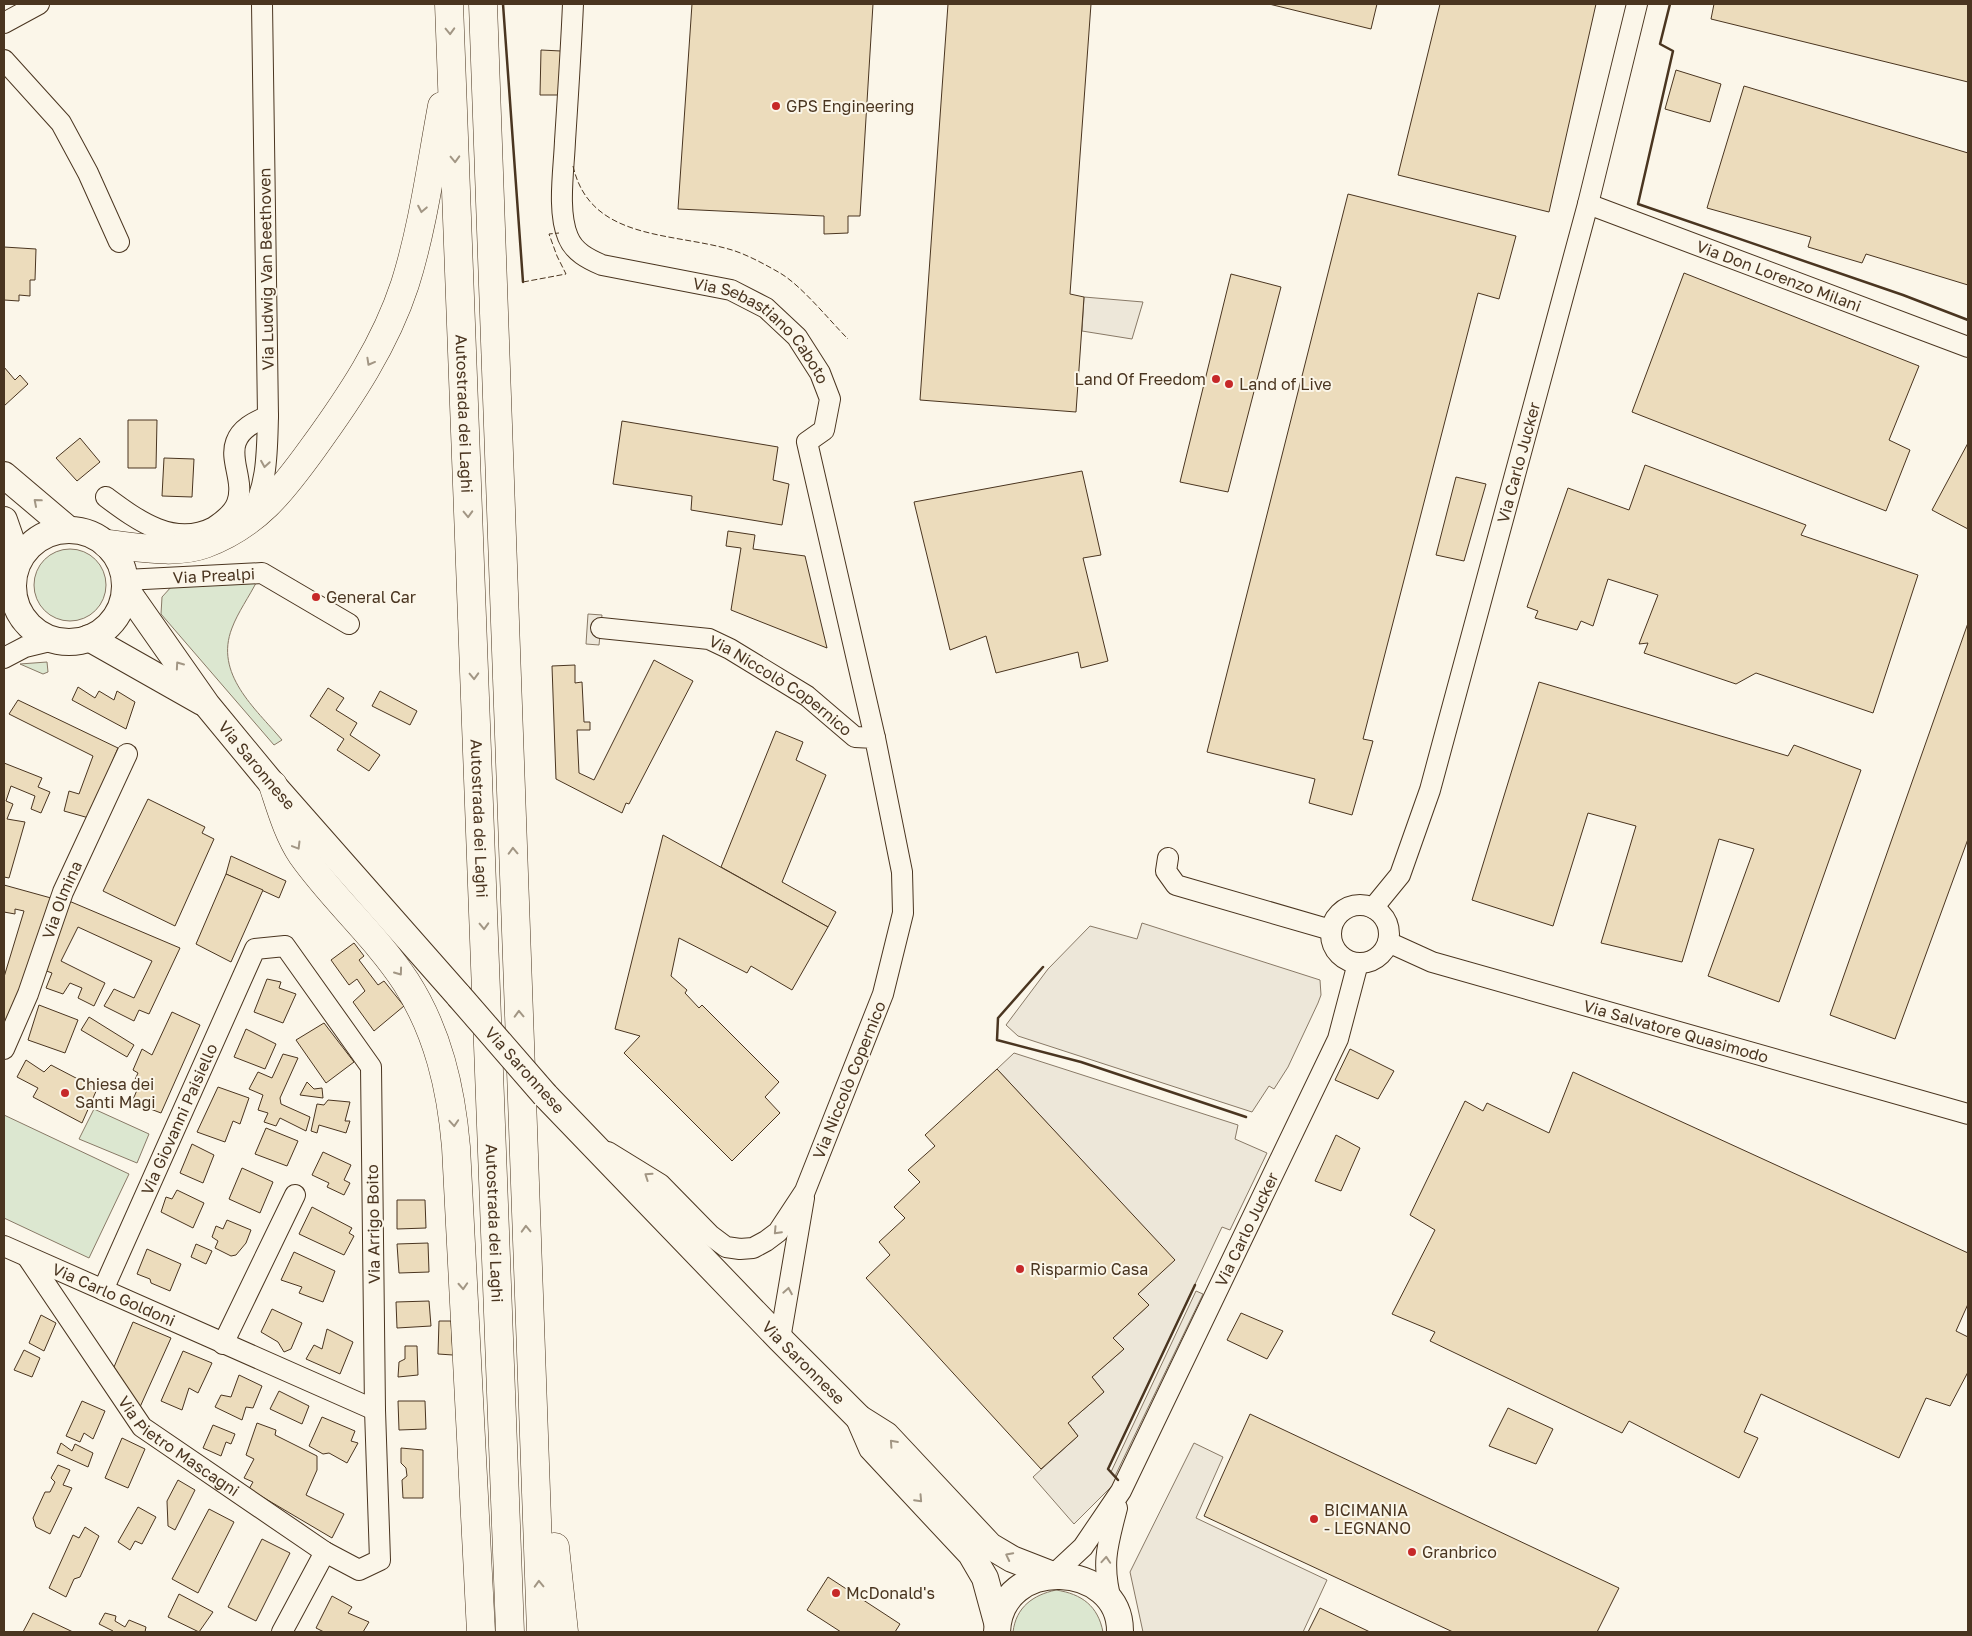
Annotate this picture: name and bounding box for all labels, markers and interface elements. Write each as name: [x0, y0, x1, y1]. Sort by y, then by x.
one-way arrow: [445, 28, 455, 35]
place label: GPS Engineering: [786, 96, 914, 116]
marker: GPS Engineering: [770, 100, 782, 112]
one-way arrow: [450, 156, 460, 164]
street label: Via Ludwig Van Beethoven: [254, 168, 278, 370]
one-way arrow: [417, 205, 428, 214]
street label: Via Don Lorenzo Milani: [1694, 236, 1864, 316]
street label: Via Sebastiano Caboto: [691, 273, 833, 387]
street label: Autostrada dei Laghi: [451, 334, 477, 493]
one-way arrow: [366, 357, 376, 366]
place label: Land Of Freedom: [1075, 369, 1206, 389]
marker: Land Of Freedom: [1210, 373, 1222, 385]
place label: Land of Live: [1239, 374, 1332, 394]
marker: Land of Live: [1223, 378, 1235, 390]
street label: Via Carlo Jucker: [1492, 400, 1544, 525]
one-way arrow: [260, 461, 271, 469]
one-way arrow: [33, 499, 42, 508]
one-way arrow: [463, 510, 474, 518]
street label: Via Prealpi: [172, 563, 255, 588]
place label: General Car: [326, 587, 416, 607]
marker: General Car: [310, 591, 322, 603]
street label: Via Niccolò Copernico: [706, 630, 856, 740]
one-way arrow: [176, 661, 185, 671]
one-way arrow: [469, 673, 480, 681]
street label: Via Saronnese: [214, 717, 300, 814]
street label: Autostrada dei Laghi: [467, 739, 492, 898]
one-way arrow: [291, 841, 301, 850]
one-way arrow: [508, 847, 519, 855]
street label: Via Olmina: [38, 858, 86, 942]
one-way arrow: [478, 923, 489, 931]
one-way arrow: [393, 967, 402, 976]
street label: Via Salvatore Quasimodo: [1581, 995, 1771, 1067]
street label: Via Niccolò Copernico: [808, 998, 890, 1162]
one-way arrow: [514, 1010, 524, 1018]
street label: Via Saronnese: [481, 1023, 569, 1117]
street label: Via Giovanni Paisiello: [137, 1040, 221, 1198]
place label: Chiesa dei Santi Magi: [75, 1074, 156, 1112]
marker: Chiesa dei Santi Magi: [59, 1087, 71, 1099]
one-way arrow: [448, 1120, 459, 1128]
street label: Autostrada dei Laghi: [482, 1143, 508, 1303]
street label: Via Arrigo Boito: [362, 1164, 384, 1284]
street label: Via Carlo Jucker: [1211, 1169, 1283, 1290]
one-way arrow: [644, 1173, 654, 1182]
one-way arrow: [521, 1225, 532, 1233]
one-way arrow: [774, 1225, 783, 1234]
street label: Via Carlo Goldoni: [49, 1259, 178, 1330]
place label: Risparmio Casa: [1030, 1259, 1148, 1279]
marker: Risparmio Casa: [1014, 1263, 1026, 1275]
one-way arrow: [457, 1282, 468, 1290]
one-way arrow: [782, 1286, 792, 1295]
street label: Via Saronnese: [758, 1316, 849, 1408]
street label: Via Pietro Mascagni: [114, 1392, 243, 1501]
one-way arrow: [890, 1440, 899, 1449]
one-way arrow: [913, 1493, 922, 1502]
place label: BICIMANIA - LEGNANO: [1324, 1500, 1411, 1538]
marker: BICIMANIA - LEGNANO: [1308, 1513, 1320, 1525]
place label: Granbrico: [1422, 1542, 1497, 1562]
marker: Granbrico: [1406, 1546, 1418, 1558]
one-way arrow: [1005, 1552, 1014, 1562]
one-way arrow: [1100, 1556, 1111, 1564]
one-way arrow: [534, 1579, 545, 1587]
place label: McDonald's: [846, 1583, 935, 1603]
marker: McDonald's: [830, 1587, 842, 1599]

